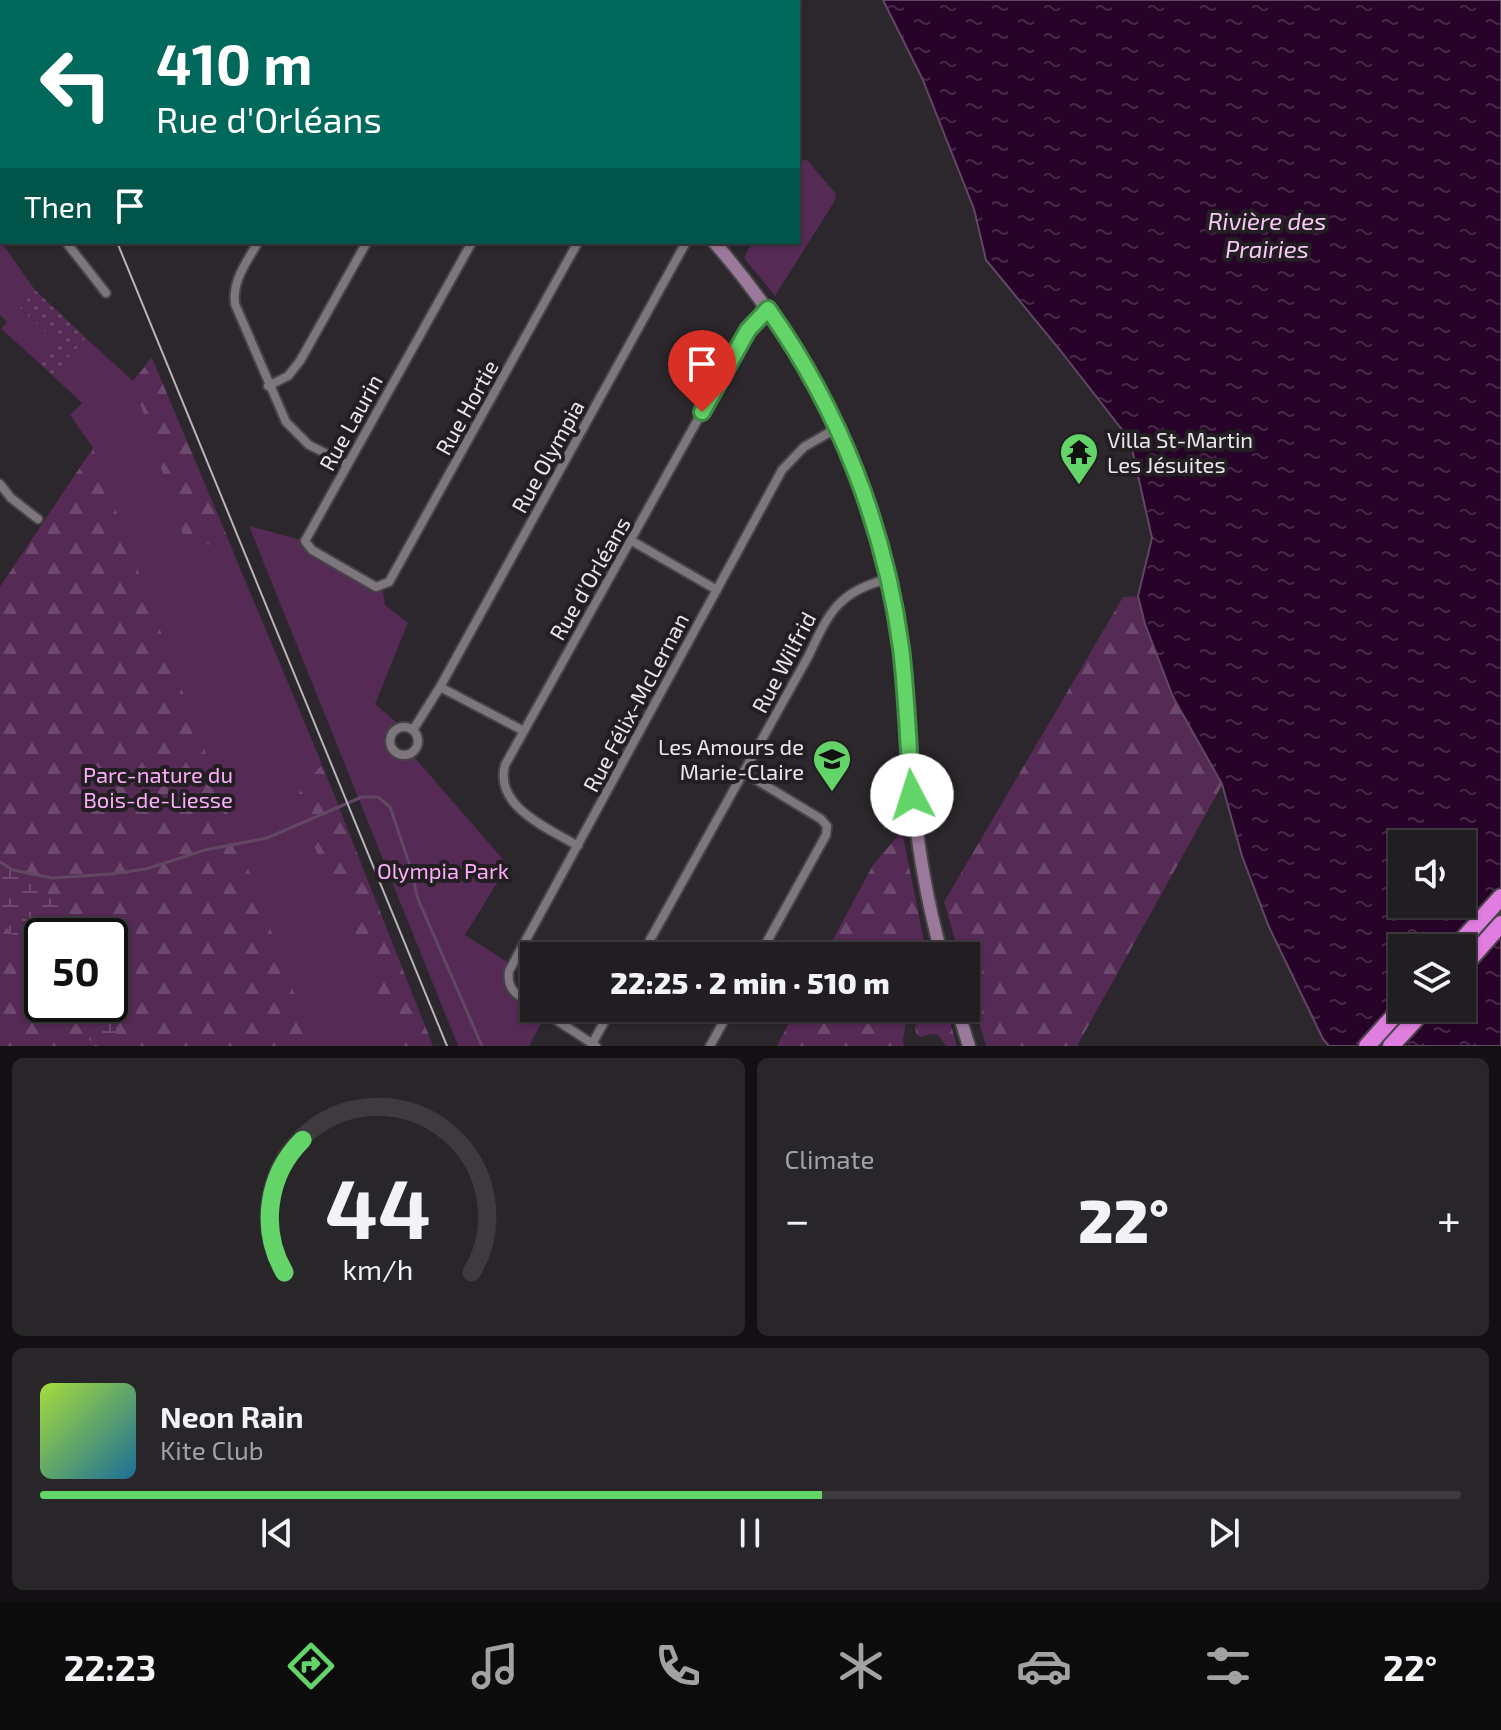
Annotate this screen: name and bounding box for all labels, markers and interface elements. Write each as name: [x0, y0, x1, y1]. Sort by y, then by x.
text: 410 m: [156, 29, 313, 96]
icon: left: [24, 32, 128, 136]
text: Rue d'Orléans: [156, 97, 382, 140]
icon: arrive: [108, 184, 152, 228]
text: Then: [24, 188, 92, 224]
water label: Rivière des Prairies: [1208, 206, 1326, 263]
pin: [668, 330, 736, 412]
icon: arrive: [680, 342, 724, 386]
street label: Rue Hortie: [429, 355, 503, 459]
street label: Rue Laurin: [313, 369, 387, 475]
street label: Rue Olympia: [505, 395, 589, 517]
place label: Villa St-Martin Les Jésuites: [1107, 426, 1253, 477]
temple icon: Villa St-Martin Les Jésuites: [1058, 431, 1100, 486]
street label: Rue d'Orléans: [543, 512, 635, 644]
street label: Rue Wilfrid: [746, 607, 820, 717]
street label: Rue Félix-McLernan: [577, 608, 693, 796]
place label: Les Amours de Marie-Claire: [658, 733, 804, 784]
school or university icon: Les Amours de Marie-Claire: [811, 738, 853, 793]
position arrow: [870, 753, 954, 837]
park label: Parc-nature du Bois-de-Liesse: [83, 761, 233, 812]
map controls: [1388, 830, 1476, 1022]
button: sound: [1388, 830, 1476, 918]
park label: Olympia Park: [377, 857, 509, 883]
speed limit sign: 50: [24, 918, 128, 1022]
button: layers: [1388, 934, 1476, 1022]
text: 22:25 · 2 min · 510 m: [610, 964, 890, 1000]
text: Climate: [785, 1143, 874, 1174]
text: 44: [325, 1156, 431, 1256]
text: 22°: [1078, 1183, 1169, 1255]
text: −: [785, 1192, 810, 1245]
text: +: [1437, 1192, 1461, 1245]
text: km/h: [343, 1251, 414, 1286]
text: Neon Rain: [160, 1398, 304, 1434]
text: Kite Club: [160, 1434, 264, 1465]
icon: previous: [255, 1511, 299, 1555]
icon: pause: [728, 1511, 772, 1555]
icon: next: [1202, 1511, 1246, 1555]
icon: directions: [283, 1638, 339, 1694]
icon: music: [467, 1638, 523, 1694]
icon: phone: [650, 1638, 706, 1694]
icon: climate: [833, 1638, 889, 1694]
icon: car: [1016, 1638, 1072, 1694]
icon: filters: [1200, 1638, 1256, 1694]
text: 22:23: [64, 1645, 156, 1688]
text: 22°: [1383, 1645, 1437, 1688]

